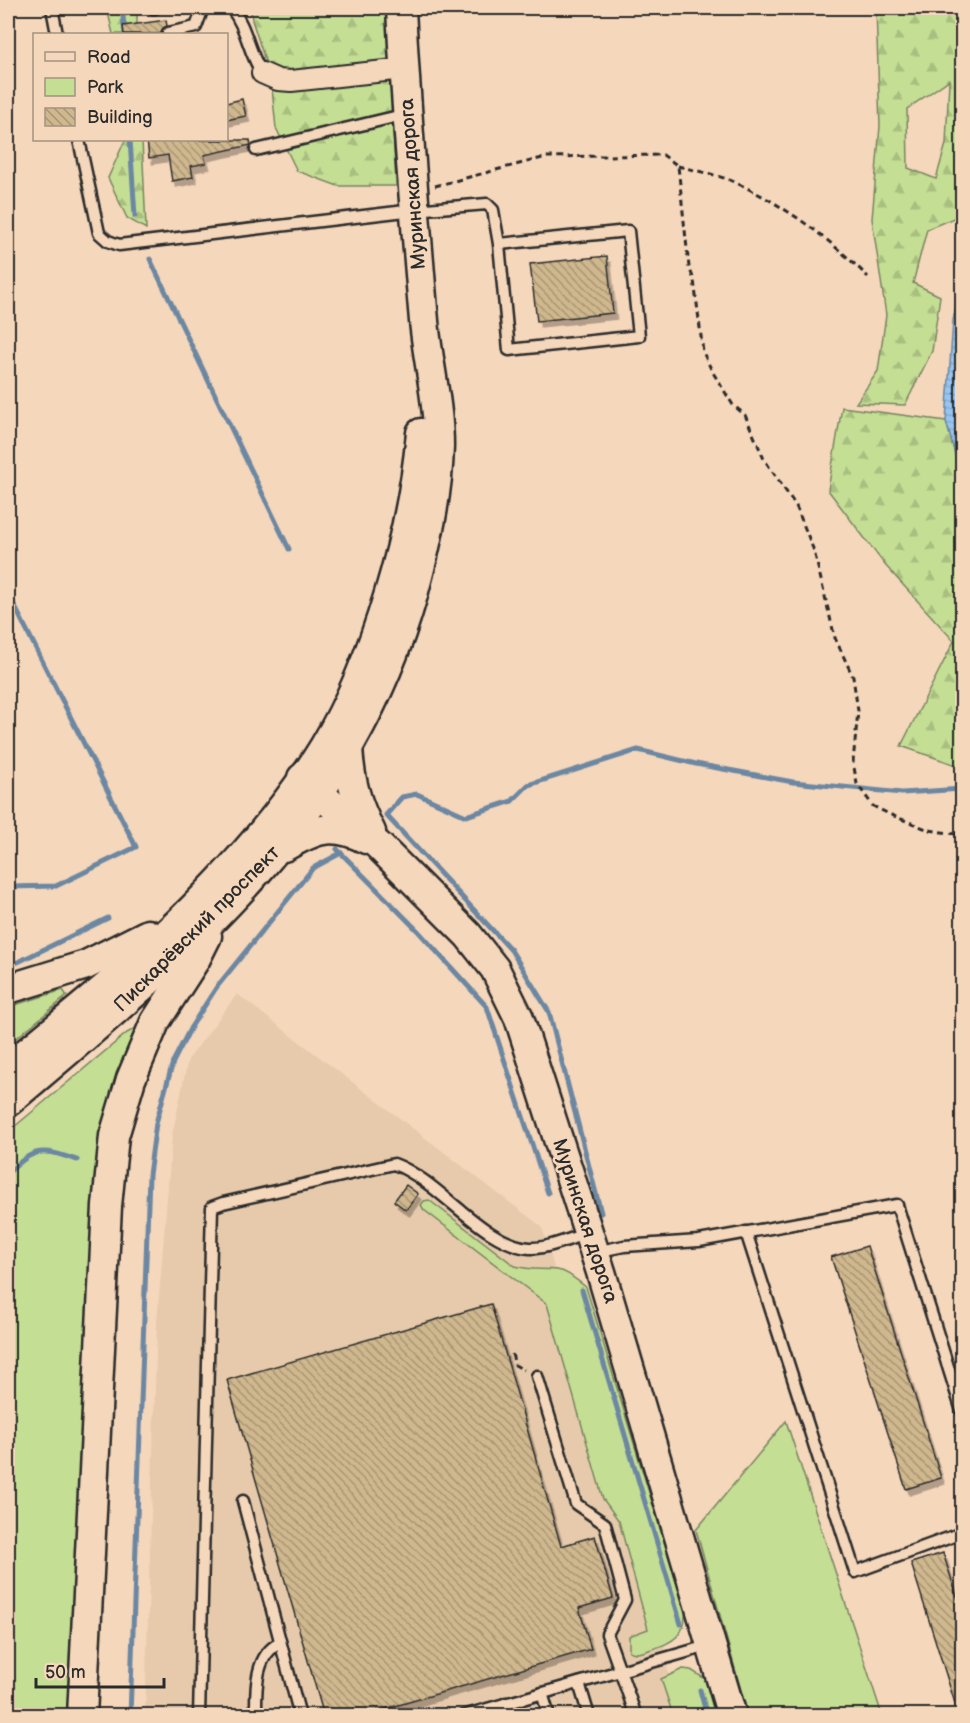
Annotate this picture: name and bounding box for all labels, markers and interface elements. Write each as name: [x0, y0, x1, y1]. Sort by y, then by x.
legend: [33, 33, 228, 141]
text: Road: [87, 47, 131, 68]
text: Park: [87, 77, 123, 98]
street label: Муринская дорога: [395, 97, 431, 270]
text: Building: [87, 107, 153, 128]
street label: Пискарёвский проспект: [109, 840, 286, 1017]
street label: Муринская дорога: [547, 1136, 623, 1306]
scale bar: [36, 1651, 164, 1689]
text: 50 m: [45, 1662, 86, 1683]

